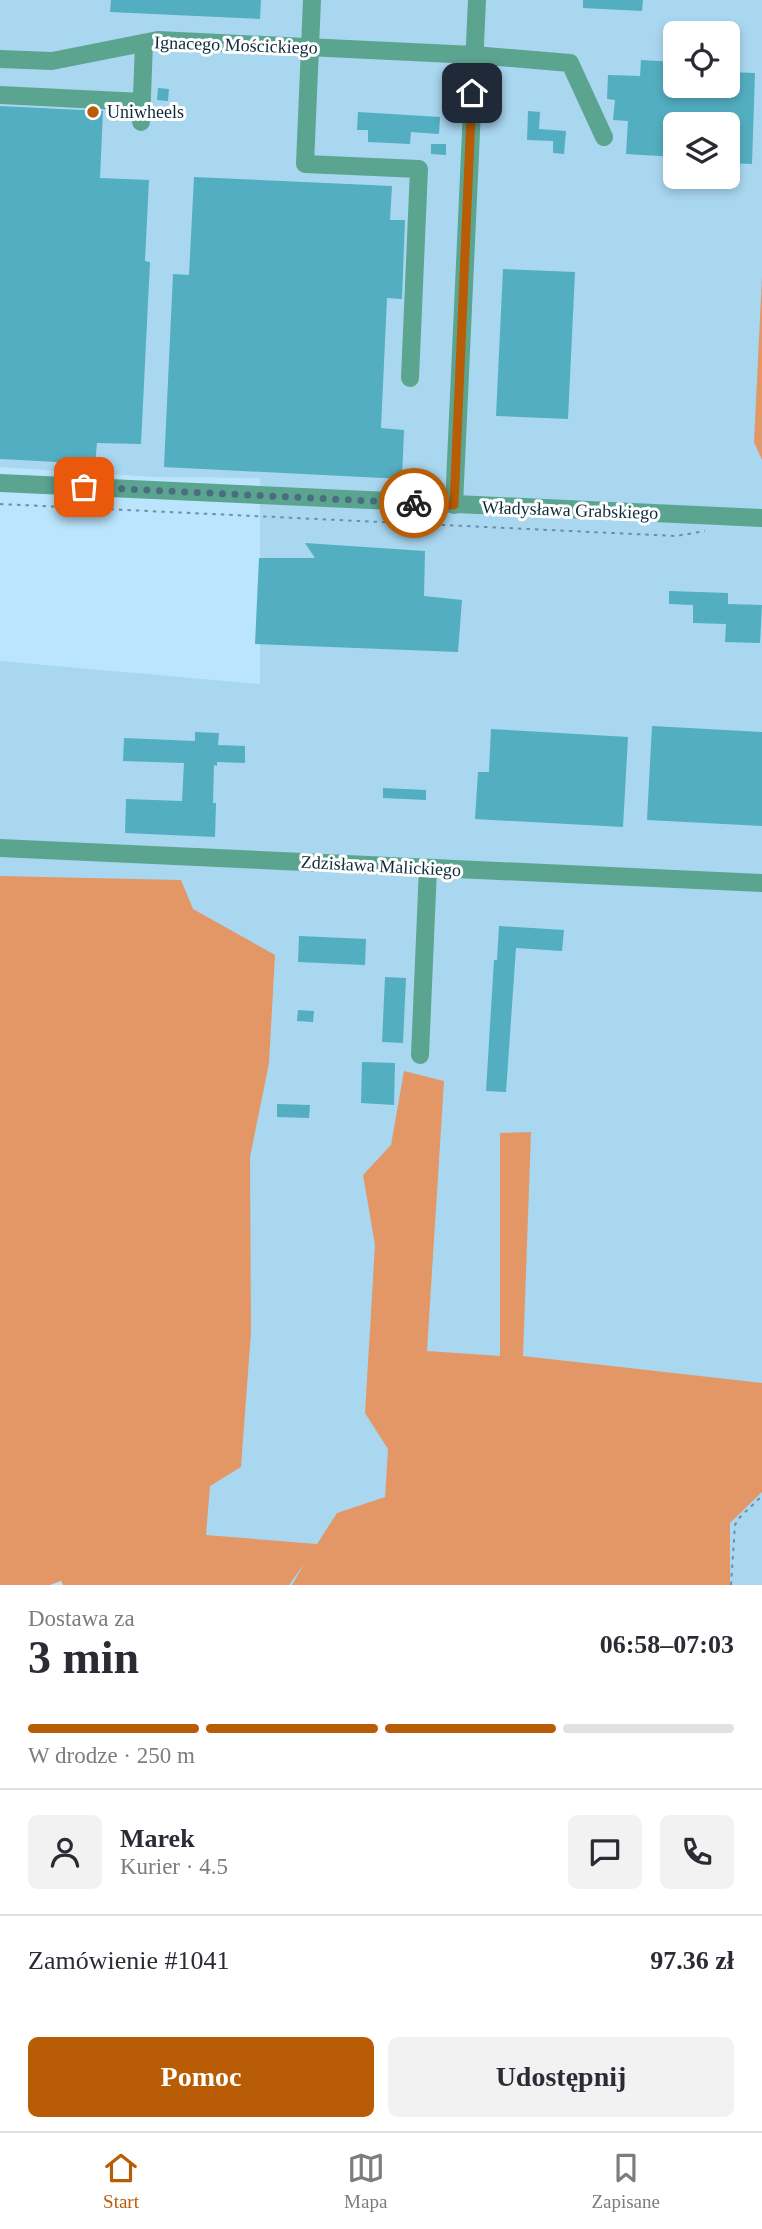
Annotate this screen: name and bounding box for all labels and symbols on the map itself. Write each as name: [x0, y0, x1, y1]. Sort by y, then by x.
street label: Ignacego Mościckiego: [154, 32, 318, 58]
pin: [442, 63, 502, 123]
place label: Uniwheels: [107, 102, 184, 122]
marker: Uniwheels: [85, 104, 101, 120]
pin: [54, 457, 114, 517]
courier: [379, 468, 449, 538]
street label: Władysława Grabskiego: [481, 497, 659, 523]
street label: Zdzisława Malickiego: [300, 852, 462, 880]

